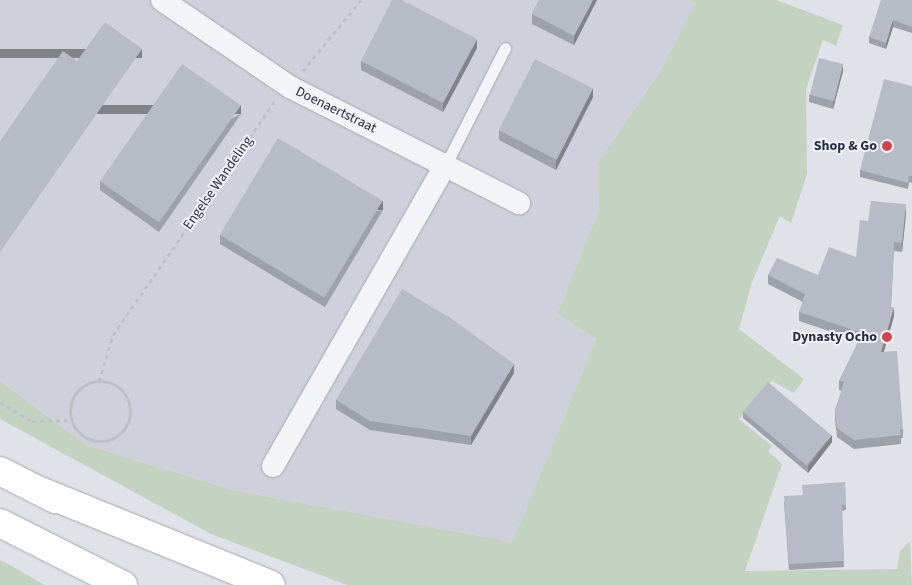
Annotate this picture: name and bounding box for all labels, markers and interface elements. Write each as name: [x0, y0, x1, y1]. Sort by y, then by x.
street label: Doenaertstraat: [293, 83, 379, 137]
street label: Engelse Wandeling: [180, 133, 256, 233]
place label: Shop & Go: [814, 138, 877, 154]
marker: Shop & Go: [881, 140, 893, 152]
place label: Dynasty Ocho: [792, 329, 877, 345]
marker: Dynasty Ocho: [881, 331, 893, 343]

